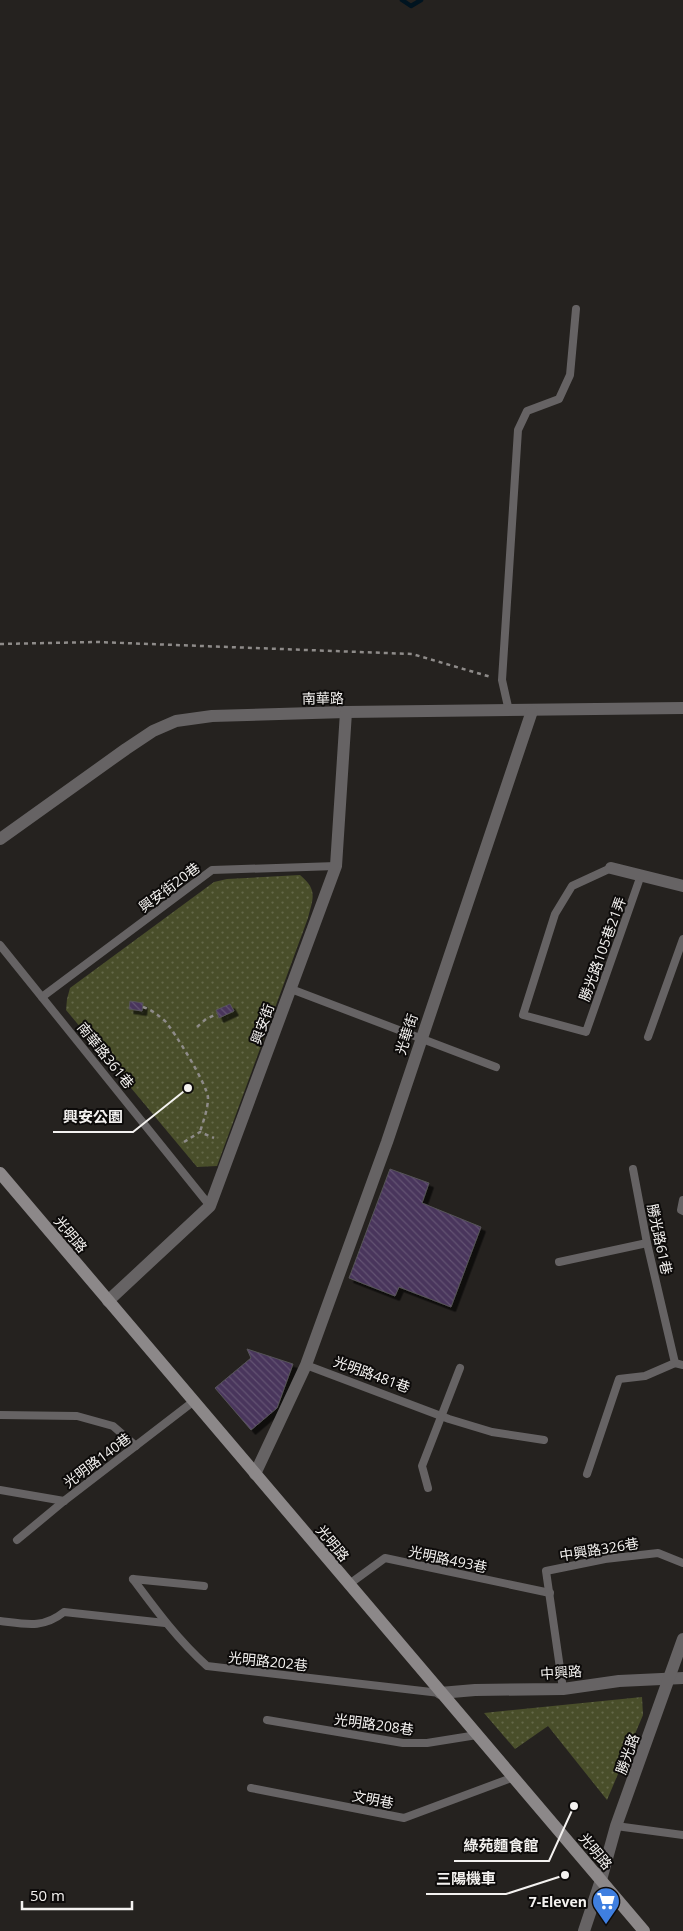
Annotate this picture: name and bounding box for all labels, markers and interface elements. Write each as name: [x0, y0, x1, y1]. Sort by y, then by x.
street label: 南華路: [302, 688, 344, 708]
street label: 興安街20巷: [135, 858, 203, 916]
street label: 勝光路105巷21弄: [574, 894, 630, 1004]
street label: 興安街: [246, 1001, 278, 1047]
street label: 光華街: [390, 1011, 422, 1057]
street label: 南華路361巷: [73, 1018, 139, 1092]
callout: 興安公園: [53, 1102, 133, 1132]
text: 興安公園: [63, 1106, 123, 1126]
street label: 勝光路61巷: [643, 1202, 677, 1276]
street label: 光明路: [50, 1212, 92, 1256]
street label: 光明路481巷: [331, 1351, 413, 1397]
street label: 光明路140巷: [59, 1428, 135, 1492]
street label: 光明路: [312, 1521, 354, 1565]
street label: 中興路326巷: [558, 1533, 640, 1565]
street label: 光明路493巷: [407, 1541, 489, 1577]
street label: 光明路202巷: [227, 1647, 309, 1675]
street label: 中興路: [539, 1661, 583, 1683]
street label: 光明路208巷: [333, 1709, 415, 1739]
street label: 勝光路: [611, 1731, 643, 1777]
street label: 文明巷: [351, 1786, 395, 1812]
street label: 光明路: [575, 1829, 617, 1873]
callout: 綠苑麵食館: [454, 1831, 549, 1861]
text: 綠苑麵食館: [463, 1835, 539, 1855]
callout: 三陽機車: [426, 1864, 506, 1894]
text: 三陽機車: [436, 1868, 496, 1888]
scale bar: [22, 1878, 132, 1910]
text: 50 m: [30, 1885, 65, 1905]
supermarket icon: 7-Eleven: [591, 1886, 621, 1925]
place label: 7-Eleven: [529, 1892, 587, 1911]

